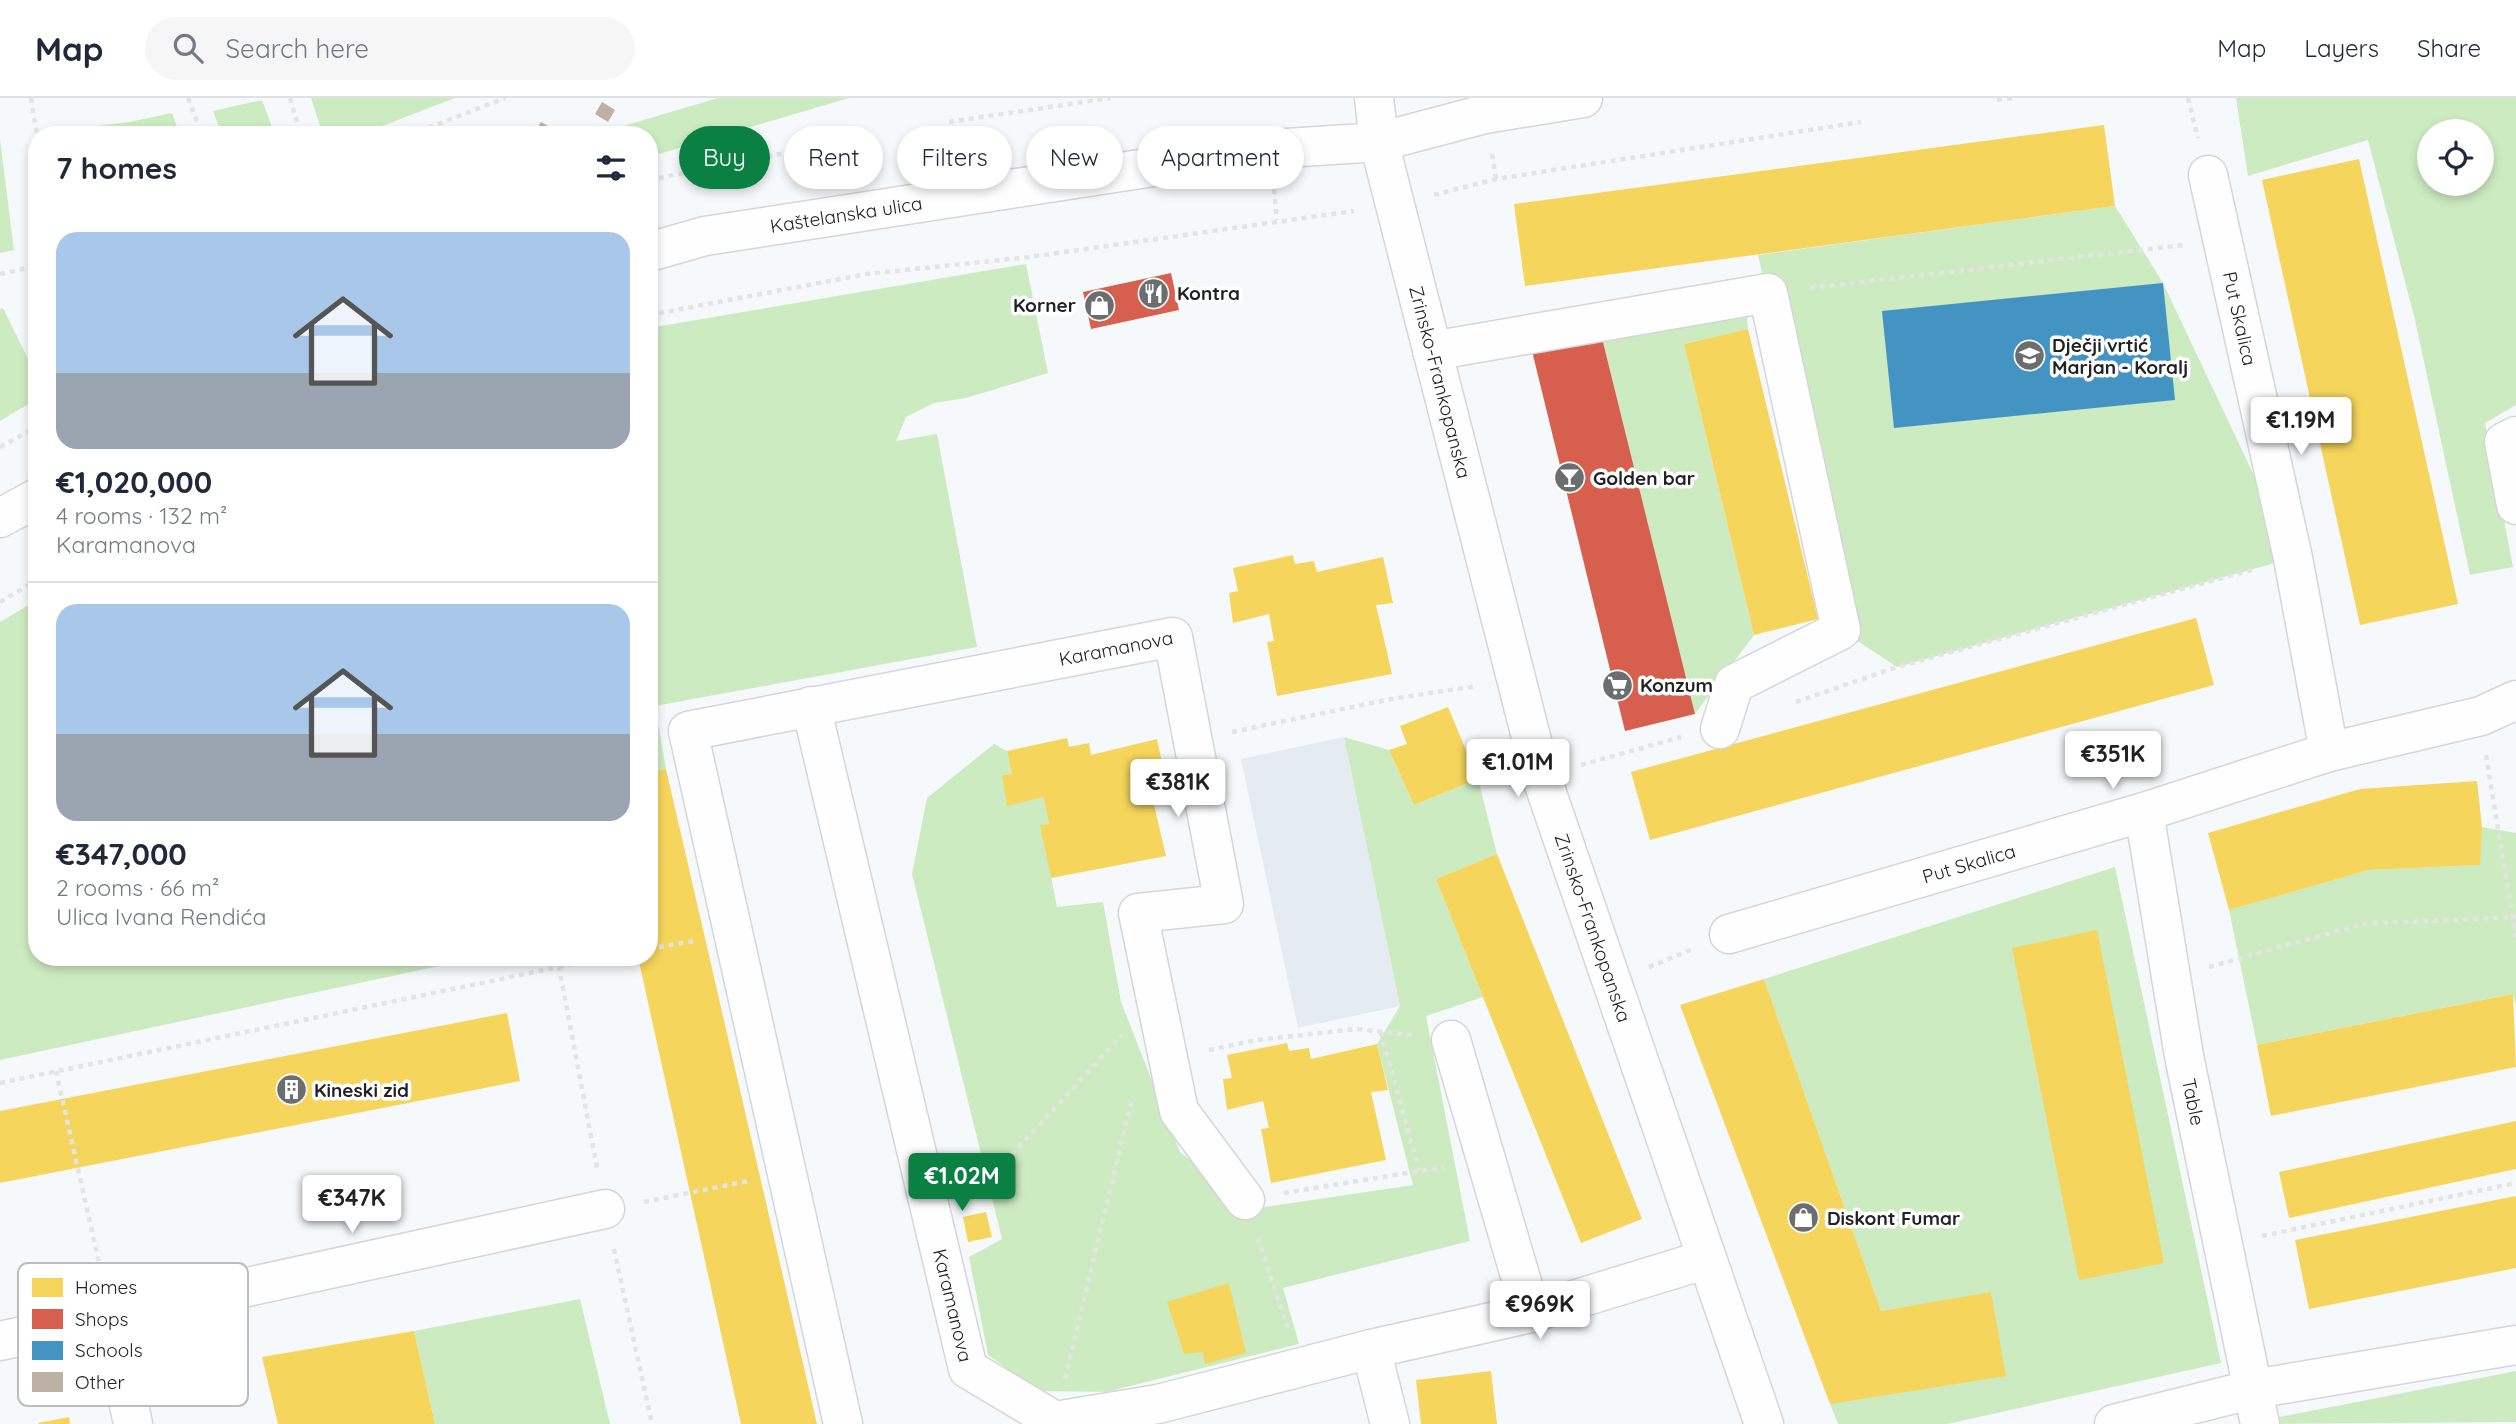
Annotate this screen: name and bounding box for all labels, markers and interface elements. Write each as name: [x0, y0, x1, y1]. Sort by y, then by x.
search box: [145, 17, 635, 80]
text: Map: [35, 28, 103, 69]
icon: search: [169, 29, 207, 67]
text: Search here: [225, 32, 369, 65]
text: Map: [2217, 33, 2266, 63]
text: Layers: [2304, 33, 2379, 63]
text: Share: [2417, 33, 2481, 63]
map controls: [2417, 119, 2494, 196]
button: locate: [2417, 119, 2494, 196]
chip: Buy: [679, 126, 770, 189]
chip: Rent: [784, 126, 883, 189]
chip: Filters: [897, 126, 1012, 189]
chip: New: [1026, 126, 1123, 189]
chip: Apartment: [1137, 126, 1304, 189]
text: 7 homes: [56, 149, 177, 187]
icon: filters: [592, 149, 630, 187]
street label: Kaštelanska ulica: [768, 191, 924, 238]
street label: Put Skalica: [2218, 269, 2262, 368]
restaurant icon: Kontra: [1137, 276, 1171, 310]
icon: home: [280, 278, 406, 404]
place label: Kontra: [1177, 281, 1240, 305]
street label: Zrinsko-Frankopanska: [1404, 283, 1476, 481]
shop icon: Korner: [1082, 288, 1116, 322]
place label: Korner: [1013, 293, 1076, 317]
place label: Dječji vrtić Marjan - Koralj: [2052, 333, 2188, 379]
school or university icon: Dječji vrtić Marjan - Koralj: [2012, 339, 2046, 373]
pin: €1.19M: [2244, 398, 2358, 457]
text: €1.19M: [2267, 405, 2335, 434]
bar icon: Golden bar: [1553, 461, 1587, 495]
text: €1,020,000: [56, 463, 212, 501]
place label: Golden bar: [1593, 466, 1695, 490]
text: 4 rooms · 132 m²: [56, 501, 227, 530]
text: Karamanova: [56, 530, 196, 559]
street label: Karamanova: [1057, 625, 1175, 671]
icon: home: [280, 650, 406, 776]
supermarket icon: Konzum: [1600, 668, 1634, 702]
place label: Konzum: [1640, 673, 1713, 697]
pin: €351K: [2064, 732, 2162, 791]
text: €351K: [2081, 739, 2145, 768]
pin: €1.01M: [1461, 740, 1575, 799]
text: €1.01M: [1482, 747, 1554, 776]
pin: €381K: [1129, 760, 1227, 819]
text: €381K: [1146, 767, 1210, 796]
street label: Zrinsko-Frankopanska: [1550, 830, 1637, 1025]
text: €347,000: [56, 835, 187, 873]
street label: Put Skalica: [1920, 838, 2018, 889]
text: 2 rooms · 66 m²: [56, 873, 219, 902]
text: Ulica Ivana Rendića: [56, 902, 266, 931]
building icon: Kineski zid: [274, 1073, 308, 1107]
street label: Table: [2177, 1076, 2210, 1127]
place label: Kineski zid: [314, 1078, 409, 1102]
pin: €1.02M: [905, 1154, 1019, 1213]
text: €1.02M: [924, 1161, 1000, 1190]
pin: €347K: [303, 1176, 401, 1235]
text: €347K: [318, 1183, 386, 1212]
shop icon: Diskont Fumar: [1787, 1201, 1821, 1235]
place label: Diskont Fumar: [1827, 1206, 1960, 1230]
street label: Karamanova: [928, 1246, 978, 1364]
legend: [18, 1263, 248, 1406]
text: Homes: [75, 1275, 137, 1299]
pin: €969K: [1491, 1282, 1589, 1341]
text: €969K: [1506, 1289, 1574, 1318]
text: Shops: [75, 1307, 128, 1331]
text: Schools: [75, 1338, 143, 1362]
text: Other: [75, 1370, 126, 1394]

